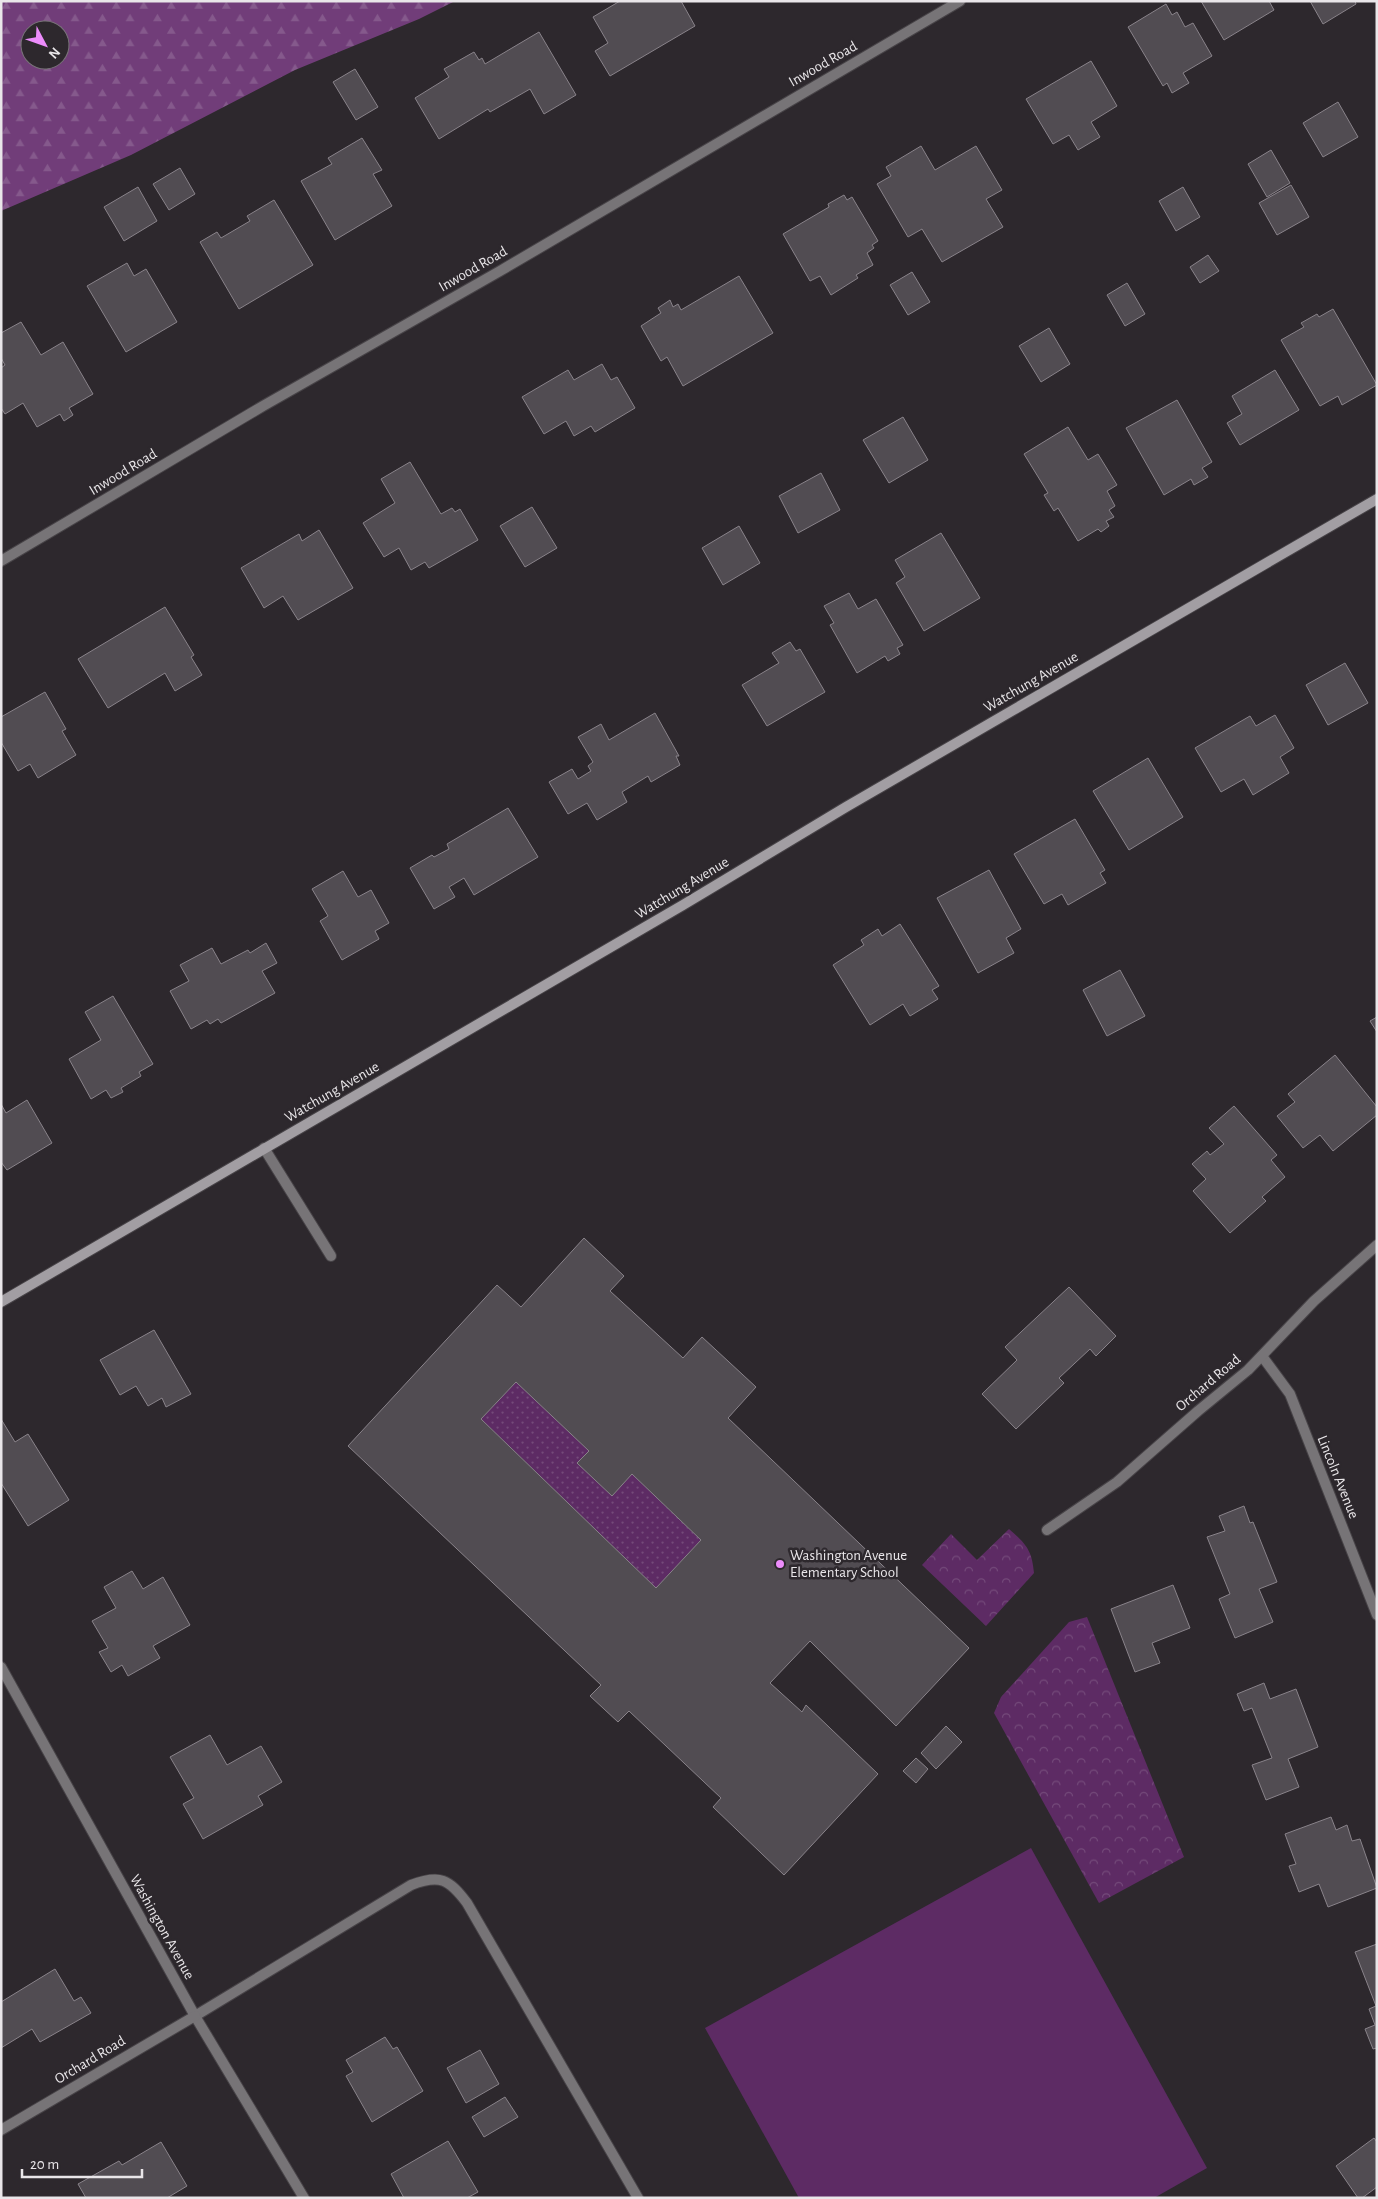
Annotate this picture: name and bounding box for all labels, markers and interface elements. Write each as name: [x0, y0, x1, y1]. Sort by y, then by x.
north arrow: [20, 20, 70, 70]
street label: Inwood Road: [786, 38, 860, 90]
text: N: [46, 45, 63, 61]
street label: Inwood Road: [436, 243, 510, 295]
street label: Inwood Road: [87, 446, 160, 498]
street label: Watchung Avenue: [981, 649, 1081, 715]
street label: Watchung Avenue: [633, 854, 732, 922]
street label: Watchung Avenue: [282, 1059, 382, 1125]
street label: Orchard Road: [1173, 1352, 1243, 1414]
street label: Lincoln Avenue: [1314, 1433, 1362, 1521]
place label: Washington Avenue Elementary School: [790, 1548, 907, 1580]
marker: Washington Avenue Elementary School: [774, 1558, 786, 1570]
street label: Washington Avenue: [127, 1872, 197, 1982]
street label: Orchard Road: [52, 2033, 128, 2087]
scale bar: [22, 2146, 142, 2178]
text: 20 m: [30, 2157, 59, 2172]

